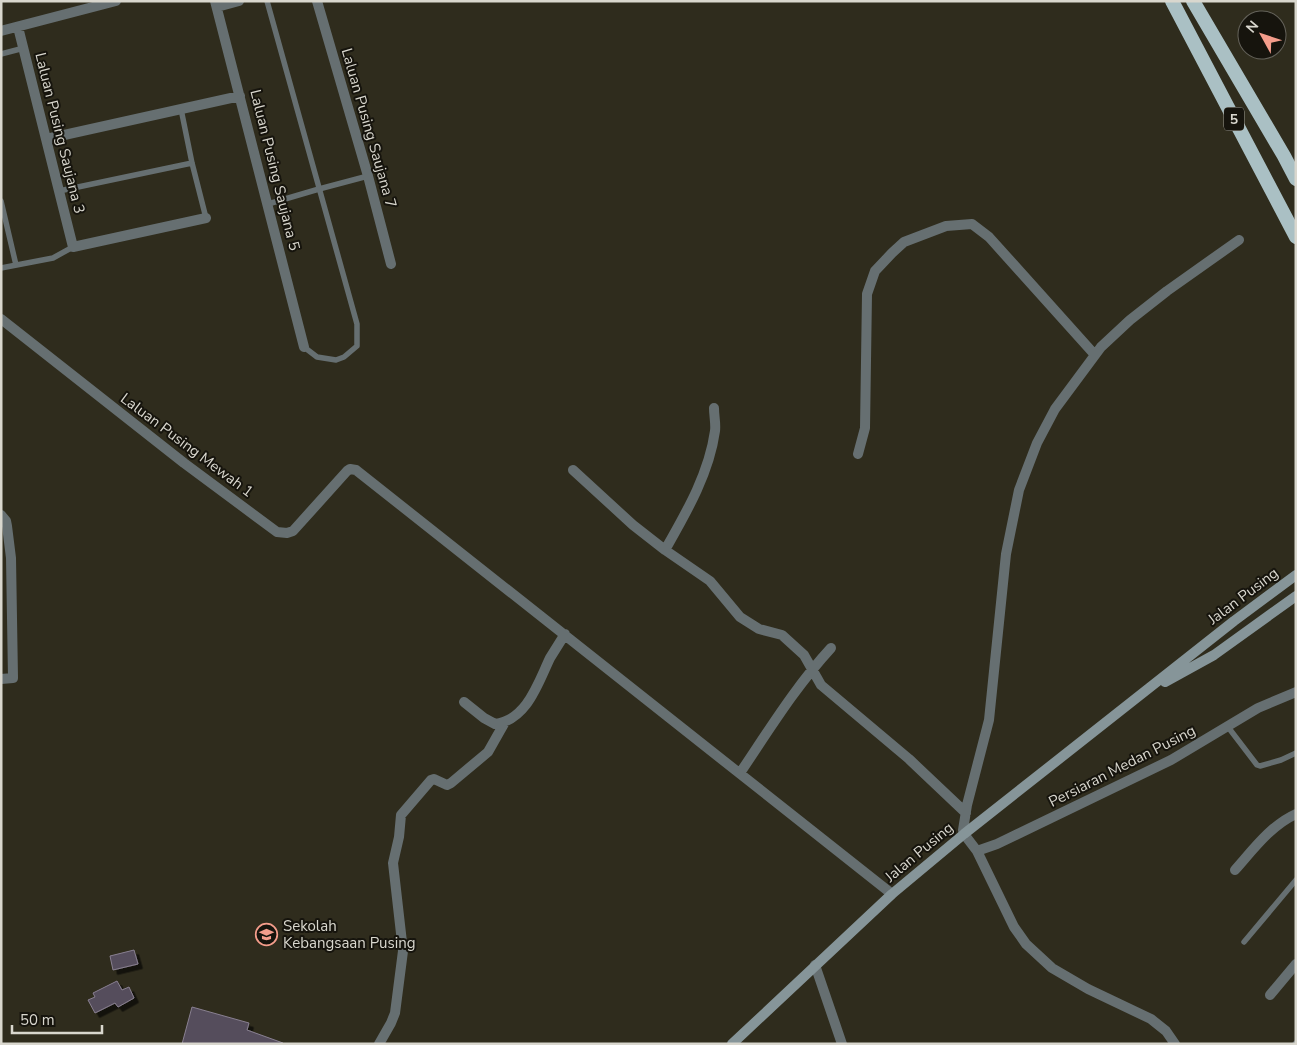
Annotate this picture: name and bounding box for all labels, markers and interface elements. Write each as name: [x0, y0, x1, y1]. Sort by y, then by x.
north arrow: [1237, 10, 1287, 60]
text: N: [1242, 17, 1263, 37]
street label: Laluan Pusing Saujana 7: [337, 46, 401, 210]
street label: Laluan Pusing Saujana 3: [30, 50, 90, 216]
street label: Laluan Pusing Saujana 5: [245, 87, 305, 253]
road number: 5: [1224, 108, 1244, 130]
street label: Laluan Pusing Mewah 1: [117, 388, 257, 502]
street label: Jalan Pusing: [1203, 563, 1282, 630]
street label: Persiaran Medan Pusing: [1045, 720, 1199, 812]
street label: Jalan Pusing: [880, 818, 957, 887]
place label: Sekolah Kebangsaan Pusing: [283, 916, 416, 953]
school or university icon: Sekolah Kebangsaan Pusing: [255, 923, 279, 947]
scale bar: [12, 1002, 102, 1034]
text: 50 m: [20, 1010, 55, 1030]

